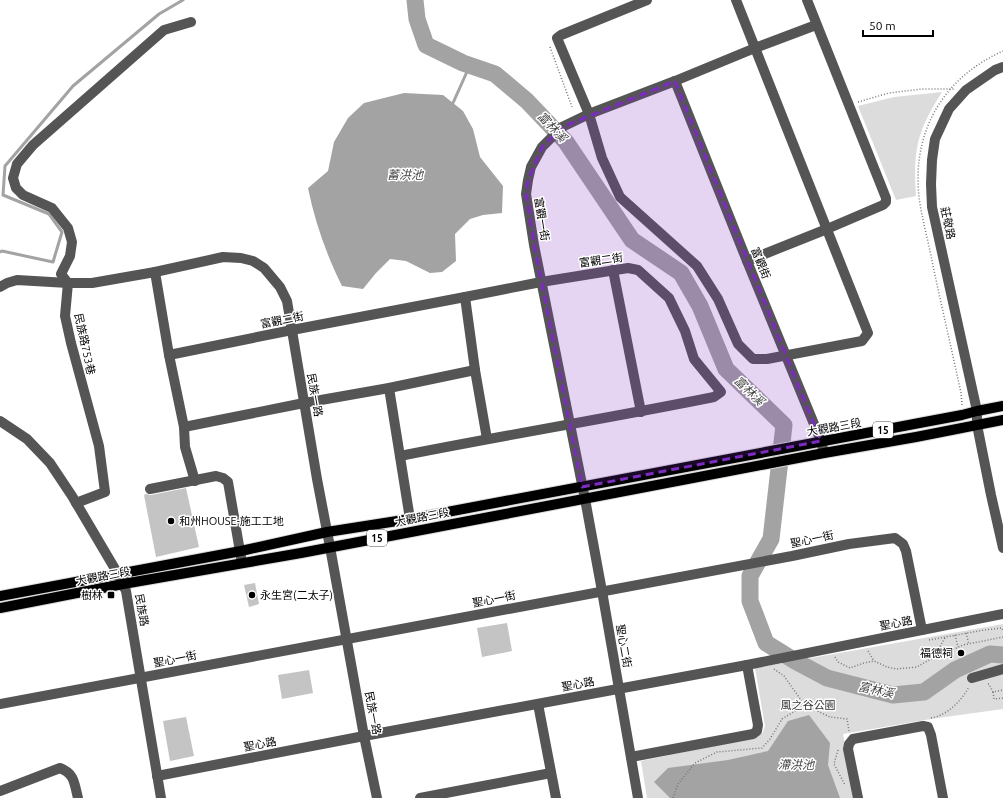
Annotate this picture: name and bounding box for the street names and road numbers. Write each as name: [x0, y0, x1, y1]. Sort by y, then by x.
street label: 富觀一街: [533, 196, 551, 242]
street label: 莊敬路: [939, 206, 957, 240]
street label: 富觀街: [749, 245, 773, 281]
street label: 富觀二街: [578, 251, 624, 269]
street label: 富觀二街: [259, 310, 305, 330]
street label: 民族路753巷: [73, 312, 97, 376]
street label: 民族一路: [305, 372, 325, 418]
street label: 大觀路三段: [806, 416, 862, 438]
road number: 15: [873, 422, 893, 438]
street label: 大觀路三段: [394, 506, 450, 528]
street label: 聖心一街: [789, 529, 835, 549]
road number: 15: [367, 530, 387, 546]
street label: 大觀路三段: [75, 565, 131, 587]
street label: 聖心一街: [471, 589, 517, 609]
street label: 民族路: [133, 593, 151, 627]
street label: 聖心路: [879, 614, 913, 632]
street label: 聖心二街: [614, 623, 634, 669]
street label: 聖心一街: [152, 649, 198, 669]
street label: 聖心路: [561, 675, 595, 693]
street label: 民族一路: [363, 690, 383, 736]
street label: 聖心路: [243, 735, 277, 753]

